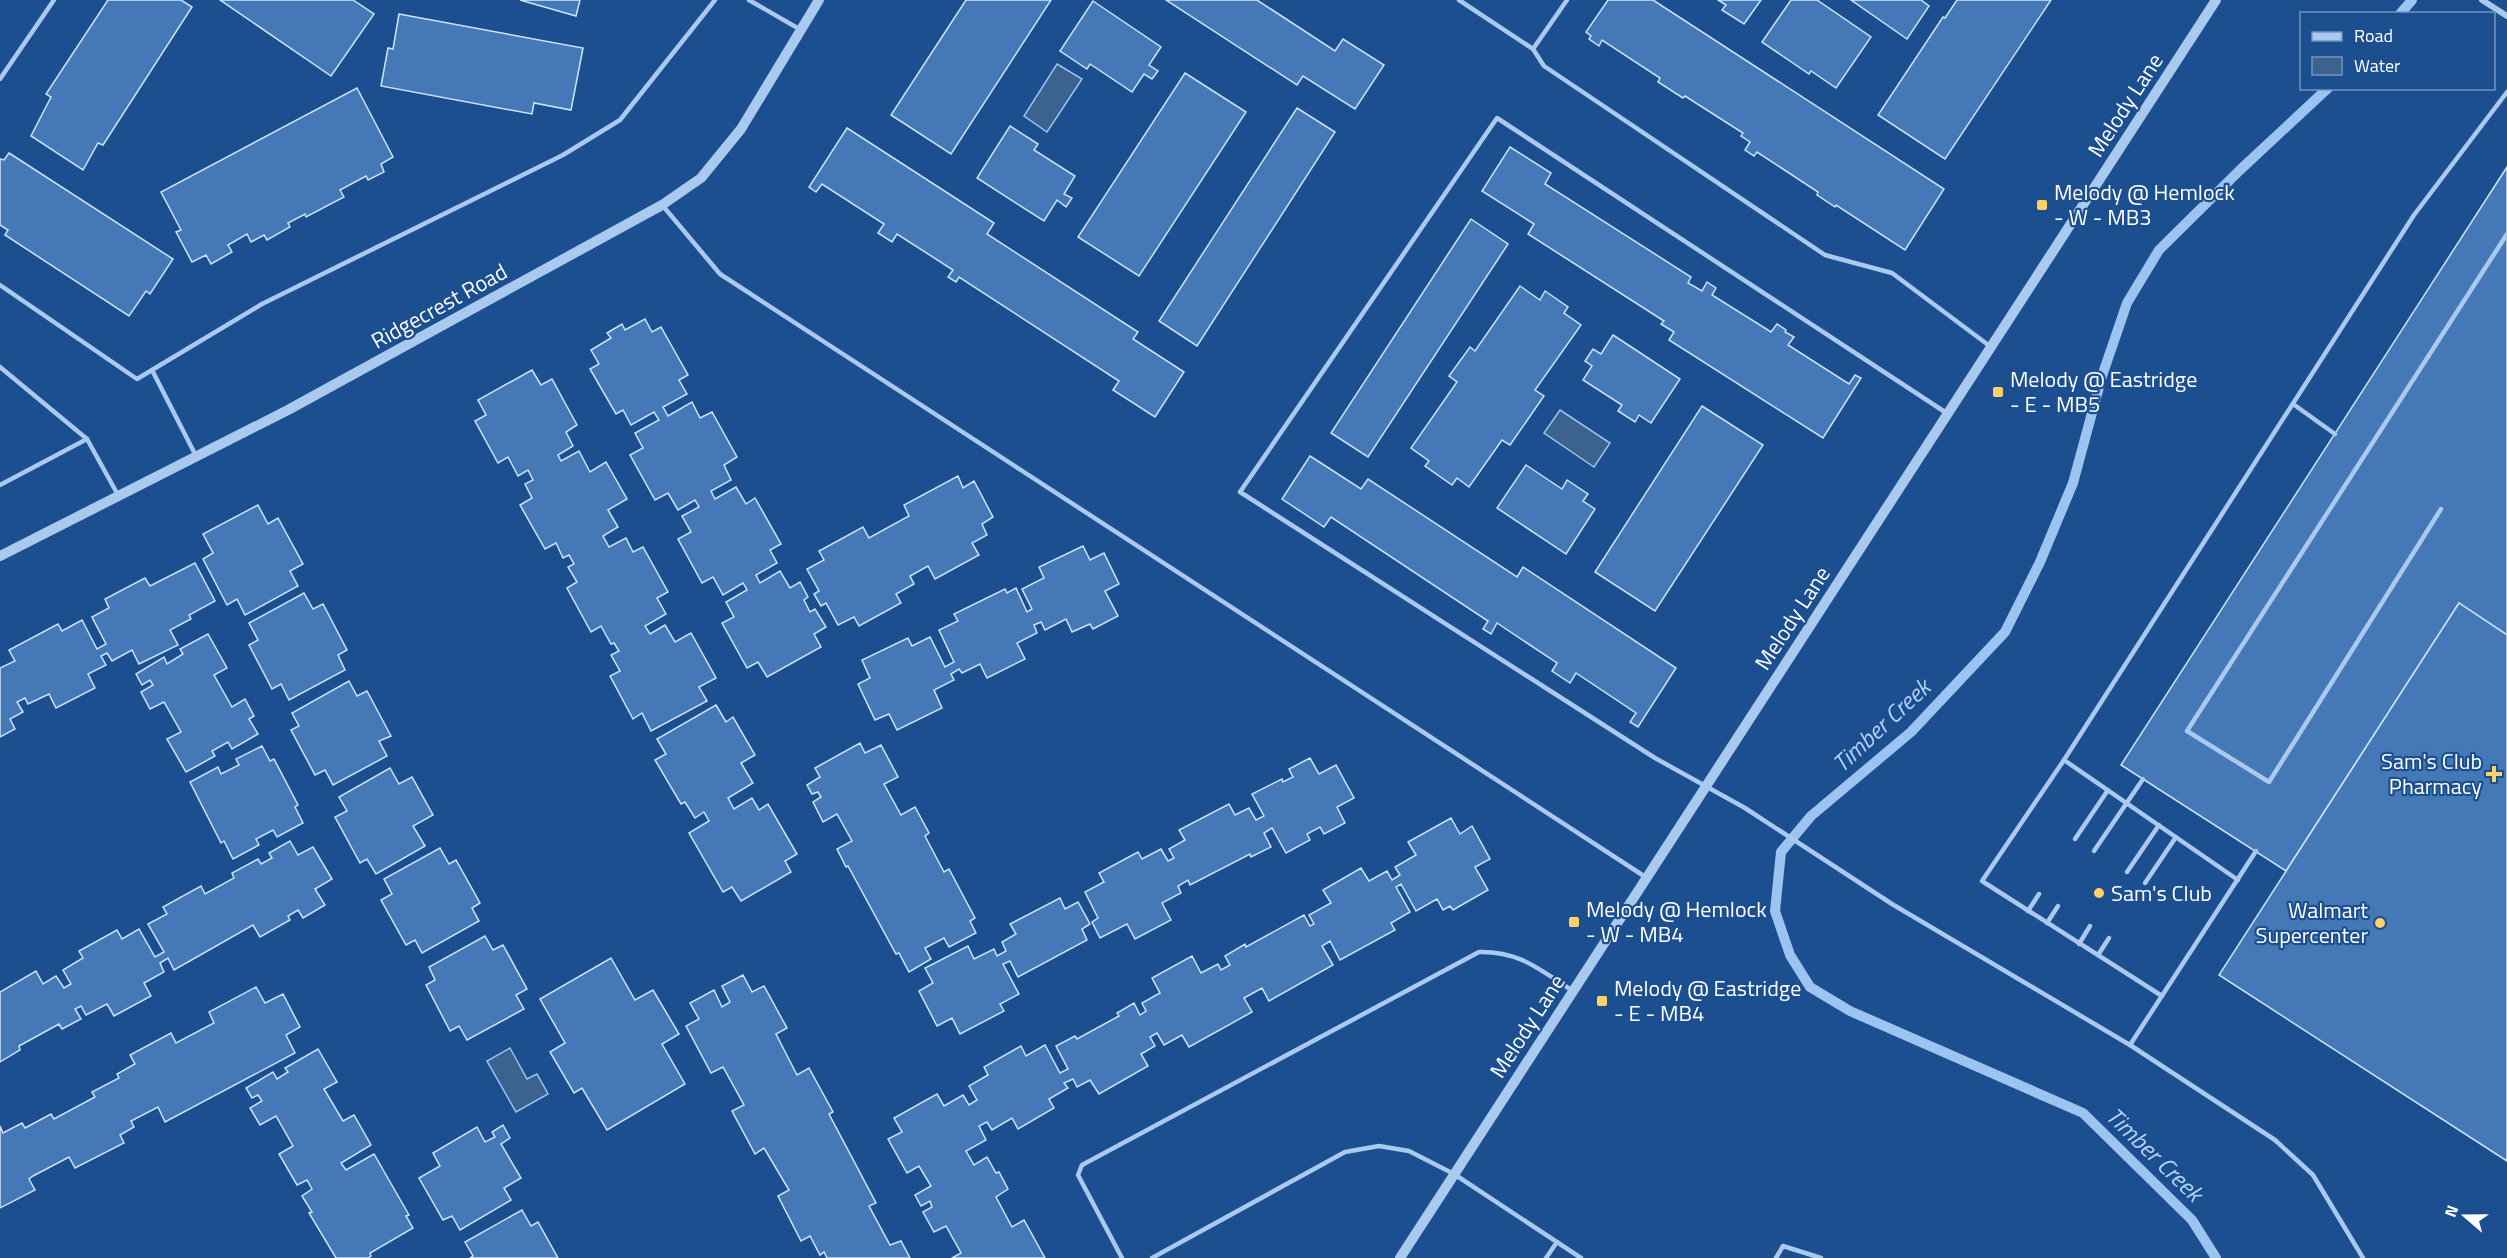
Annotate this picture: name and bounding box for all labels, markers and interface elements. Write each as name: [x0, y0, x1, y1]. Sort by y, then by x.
legend: [2300, 12, 2495, 90]
text: Road: [2354, 22, 2393, 49]
street label: Melody Lane: [2079, 46, 2171, 164]
text: Water: [2354, 52, 2400, 79]
place label: Melody @ Hemlock - W - MB3: [2054, 175, 2235, 234]
marker: Melody @ Hemlock - W - MB3: [2035, 198, 2049, 212]
street label: Ridgecrest Road: [365, 255, 513, 357]
place label: Melody @ Eastridge - E - MB5: [2010, 362, 2197, 421]
marker: Melody @ Eastridge - E - MB5: [1991, 385, 2005, 399]
street label: Melody Lane: [1746, 559, 1838, 677]
water label: Timber Creek: [1824, 668, 1941, 780]
place label: Sam's Club Pharmacy: [2381, 744, 2482, 803]
marker: Sam's Club Pharmacy: [2487, 767, 2501, 781]
place label: Sam's Club: [2111, 876, 2212, 910]
marker: Sam's Club: [2092, 886, 2106, 900]
place label: Melody @ Hemlock - W - MB4: [1586, 892, 1767, 951]
place label: Walmart Supercenter: [2256, 893, 2368, 952]
marker: Melody @ Hemlock - W - MB4: [1567, 915, 1581, 929]
marker: Walmart Supercenter: [2373, 916, 2387, 930]
street label: Melody Lane: [1481, 967, 1573, 1085]
place label: Melody @ Eastridge - E - MB4: [1614, 971, 1801, 1030]
marker: Melody @ Eastridge - E - MB4: [1595, 994, 1609, 1008]
water label: Timber Creek: [2098, 1098, 2214, 1212]
north arrow: [2435, 1186, 2495, 1246]
text: N: [2438, 1202, 2464, 1220]

